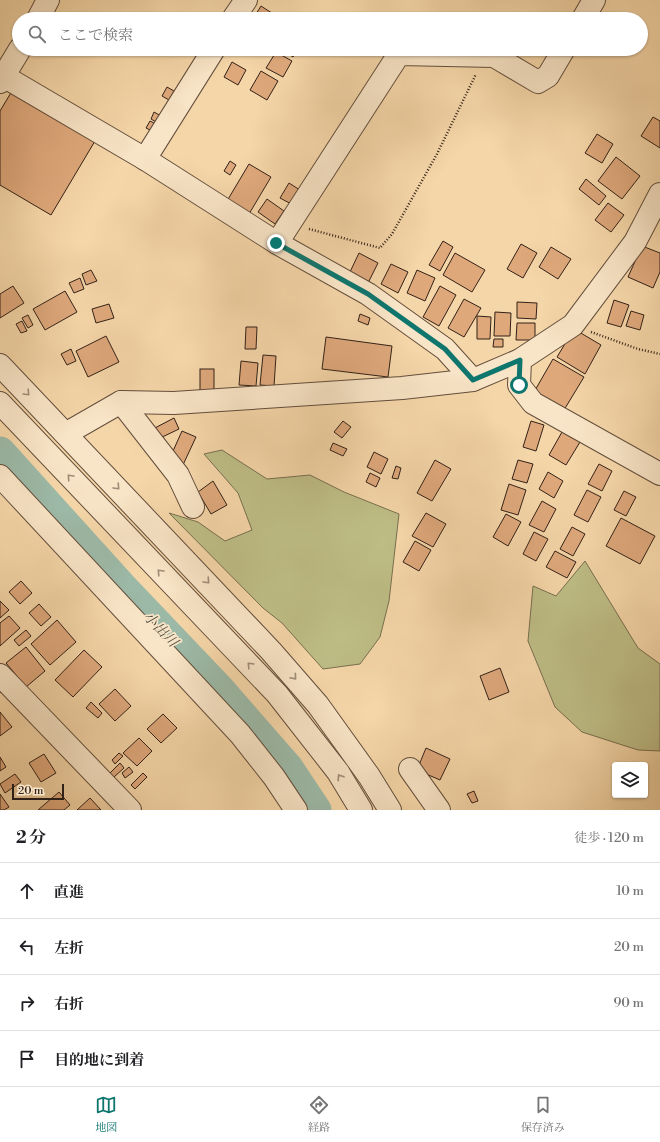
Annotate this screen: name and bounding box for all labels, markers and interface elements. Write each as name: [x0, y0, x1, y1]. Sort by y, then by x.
search box: [12, 12, 648, 56]
icon: search: [26, 23, 48, 45]
text: ここで検索: [58, 26, 133, 45]
route end: [267, 234, 285, 252]
route start: [510, 376, 528, 394]
one-way arrow: [22, 388, 30, 396]
one-way arrow: [68, 474, 75, 482]
one-way arrow: [112, 482, 120, 490]
one-way arrow: [157, 569, 165, 577]
one-way arrow: [202, 576, 209, 584]
water label: 小出川: [139, 608, 183, 652]
one-way arrow: [247, 662, 255, 670]
one-way arrow: [290, 673, 297, 680]
map controls: [612, 762, 648, 798]
button: layers: [612, 762, 648, 798]
one-way arrow: [338, 774, 345, 781]
scale bar: [12, 782, 64, 801]
text: 20 m: [18, 784, 43, 798]
text: 2 分: [16, 827, 46, 849]
text: 徒歩 · 120 m: [575, 830, 644, 846]
icon: ahead: [16, 880, 38, 902]
text: 直進: [54, 883, 84, 902]
text: 10 m: [616, 883, 644, 899]
icon: left: [16, 936, 38, 958]
text: 左折: [54, 939, 84, 958]
text: 20 m: [614, 939, 644, 955]
icon: right: [16, 992, 38, 1014]
text: 右折: [54, 995, 84, 1014]
text: 90 m: [613, 995, 644, 1011]
icon: arrive: [16, 1048, 38, 1070]
text: 目的地に到着: [54, 1051, 144, 1070]
tab: 地図: [95, 1094, 117, 1135]
tab: 経路: [308, 1094, 330, 1135]
tab: 保存済み: [521, 1094, 565, 1135]

